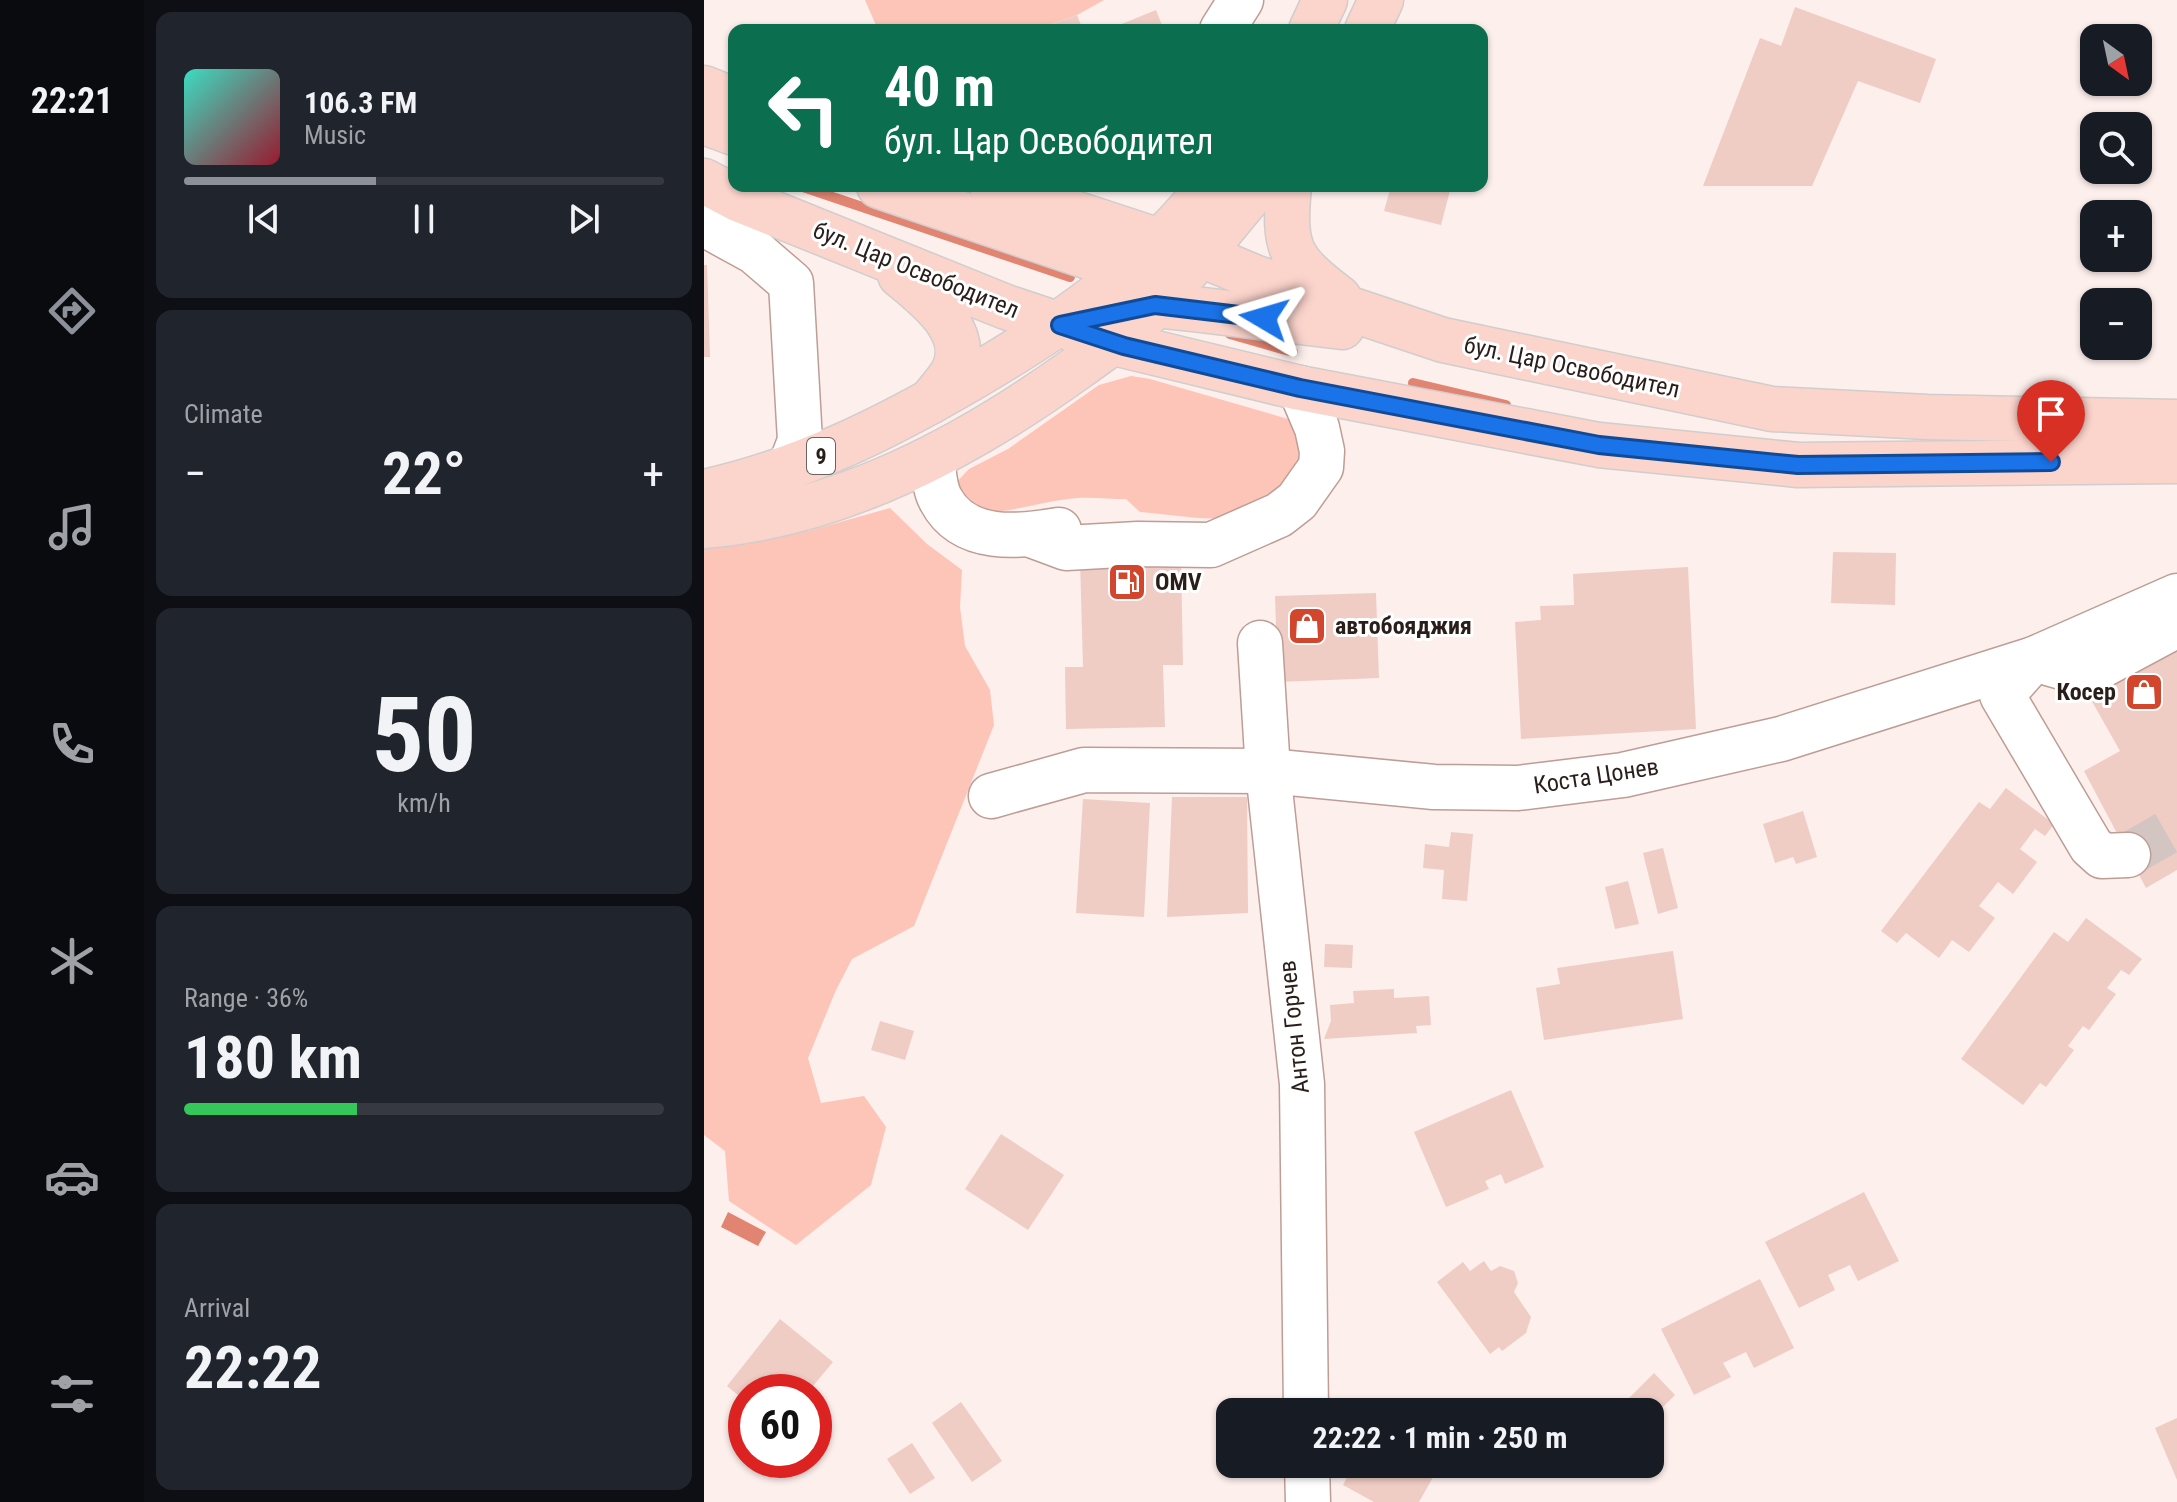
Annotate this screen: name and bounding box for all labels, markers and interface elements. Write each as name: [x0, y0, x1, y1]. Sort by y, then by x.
north arrow: [2080, 24, 2152, 96]
map controls: [2080, 24, 2152, 360]
text: 40 m: [884, 54, 995, 120]
icon: left: [752, 56, 856, 160]
text: 22:21: [31, 80, 113, 122]
text: 106.3 FM: [304, 85, 417, 120]
button: search: [2080, 112, 2152, 184]
text: Music: [304, 120, 366, 150]
text: бул. Цар Освободител: [884, 121, 1214, 163]
icon: previous: [242, 197, 286, 241]
icon: pause: [402, 197, 446, 241]
icon: next: [562, 197, 606, 241]
button: +: [2080, 200, 2152, 272]
street label: бул. Цар Освободител: [809, 216, 1023, 324]
position arrow: [1222, 276, 1306, 360]
icon: directions: [44, 283, 100, 339]
button: −: [2080, 288, 2152, 360]
street label: бул. Цар Освободител: [1462, 330, 1682, 404]
pin: [2017, 380, 2085, 462]
icon: arrive: [2029, 392, 2073, 436]
text: Climate: [184, 399, 263, 429]
text: 22°: [382, 438, 466, 509]
road number: 9: [807, 438, 835, 474]
text: −: [184, 448, 206, 500]
text: +: [642, 448, 664, 500]
icon: music: [44, 499, 100, 555]
fuel station icon: OMV: [1106, 561, 1148, 603]
place label: OMV: [1155, 568, 1202, 596]
shop icon: автобояджия: [1286, 605, 1328, 647]
place label: автобояджия: [1335, 612, 1472, 640]
shop icon: Косер: [2123, 671, 2165, 713]
text: 50: [371, 675, 477, 796]
place label: Косер: [2056, 678, 2116, 706]
icon: phone: [44, 716, 100, 772]
street label: Коста Цонев: [1531, 752, 1661, 800]
text: km/h: [397, 788, 451, 818]
icon: climate: [44, 933, 100, 989]
street label: Антон Горчев: [1273, 959, 1315, 1095]
text: Range · 36%: [184, 983, 308, 1013]
text: 180 km: [184, 1022, 362, 1093]
icon: car: [44, 1149, 100, 1205]
text: Arrival: [184, 1293, 250, 1323]
text: 22:22: [184, 1332, 322, 1403]
icon: filters: [44, 1366, 100, 1422]
speed limit sign: 60: [728, 1374, 832, 1478]
text: 22:22 · 1 min · 250 m: [1313, 1420, 1567, 1455]

